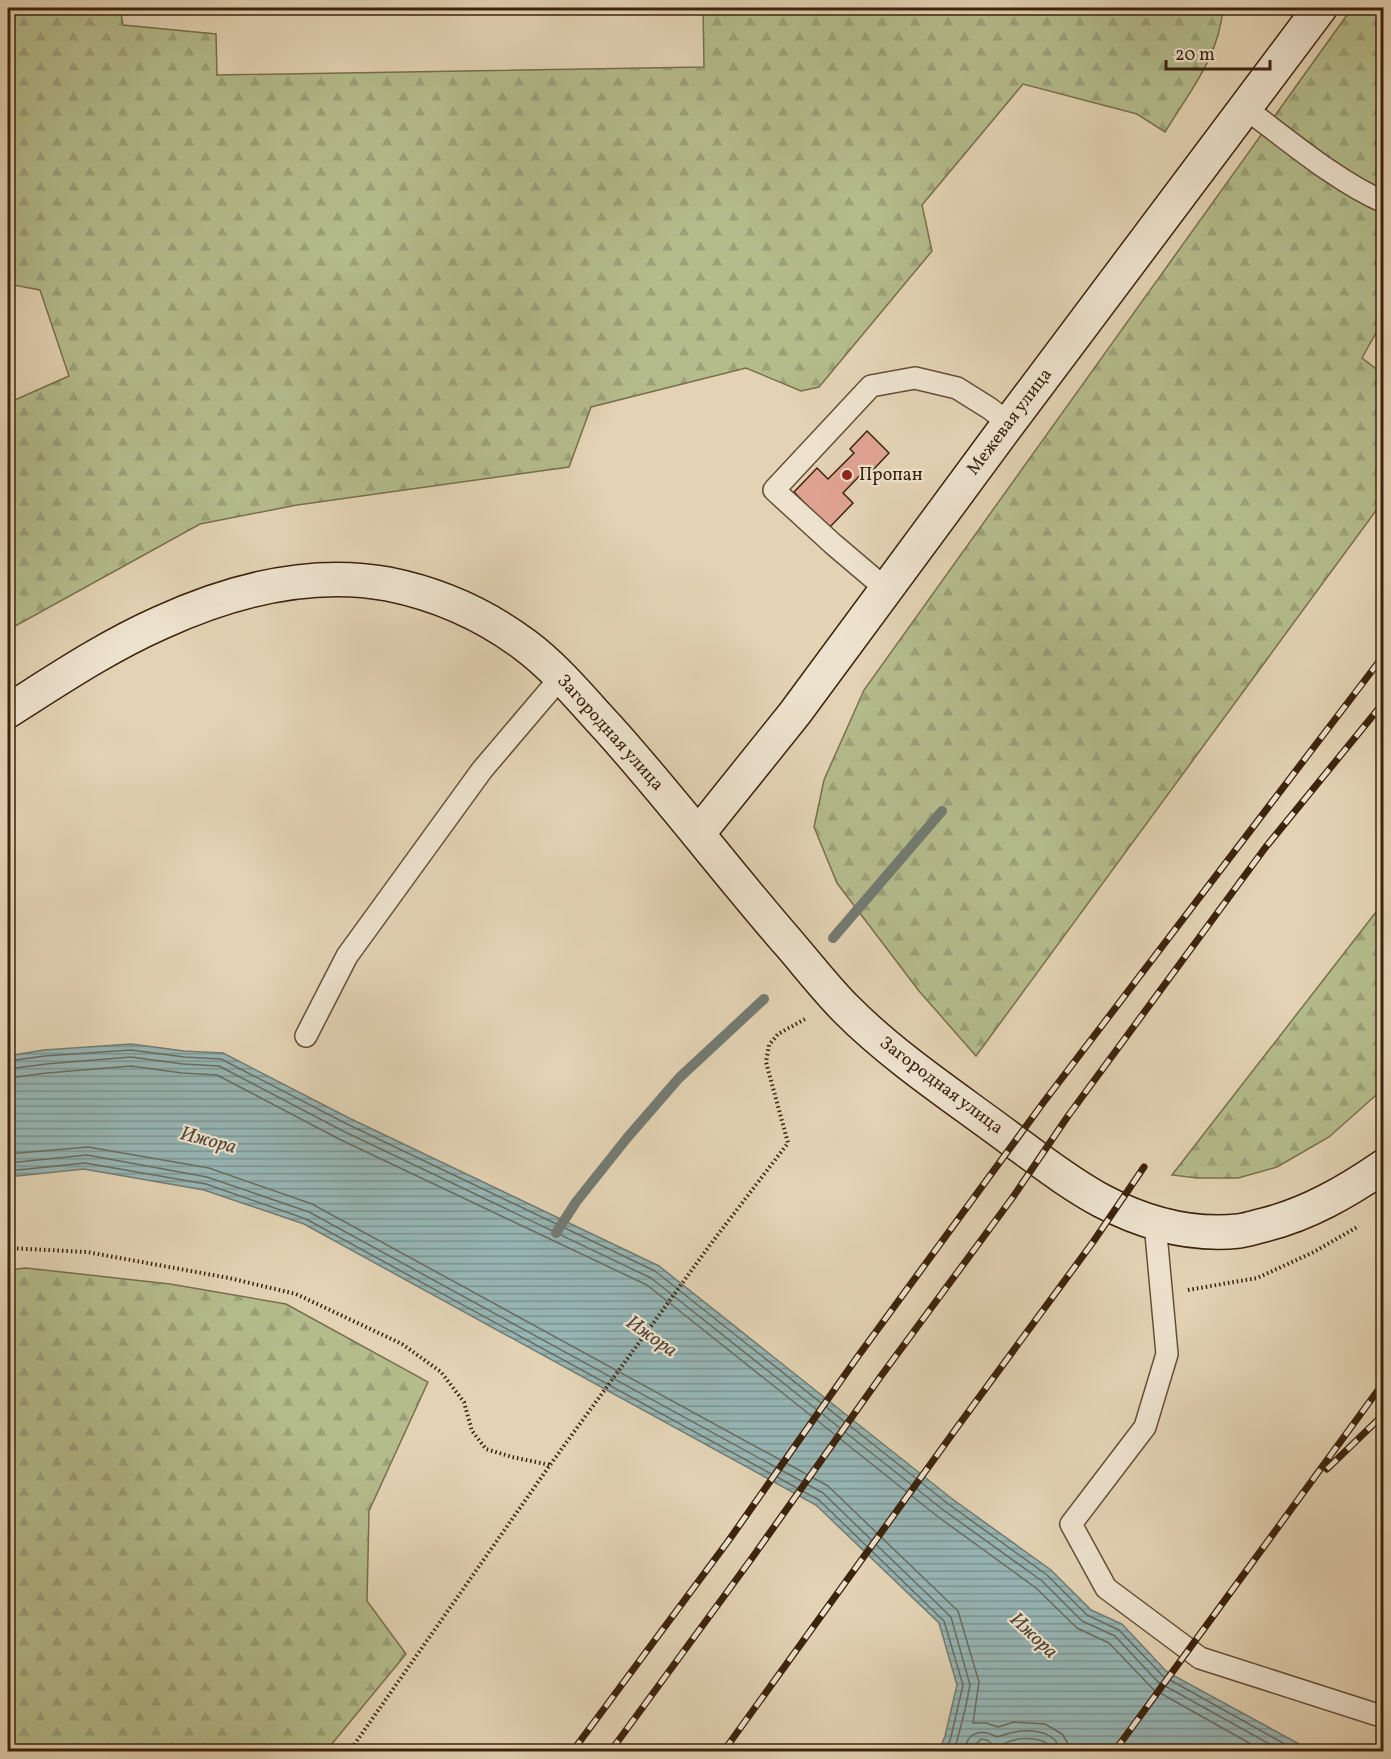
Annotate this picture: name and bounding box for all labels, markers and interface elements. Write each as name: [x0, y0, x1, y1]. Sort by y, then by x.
scale bar: [1166, 33, 1270, 71]
text: 20 m: [1175, 43, 1215, 68]
street label: Межевая улица: [961, 363, 1059, 481]
place label: Пропан: [859, 463, 923, 488]
marker: Пропан: [840, 468, 854, 482]
street label: Загородная улица: [551, 669, 669, 797]
street label: Загородная улица: [874, 1031, 1008, 1141]
water label: Ижора: [177, 1120, 239, 1162]
water label: Ижора: [620, 1309, 682, 1365]
water label: Ижора: [1003, 1606, 1063, 1666]

